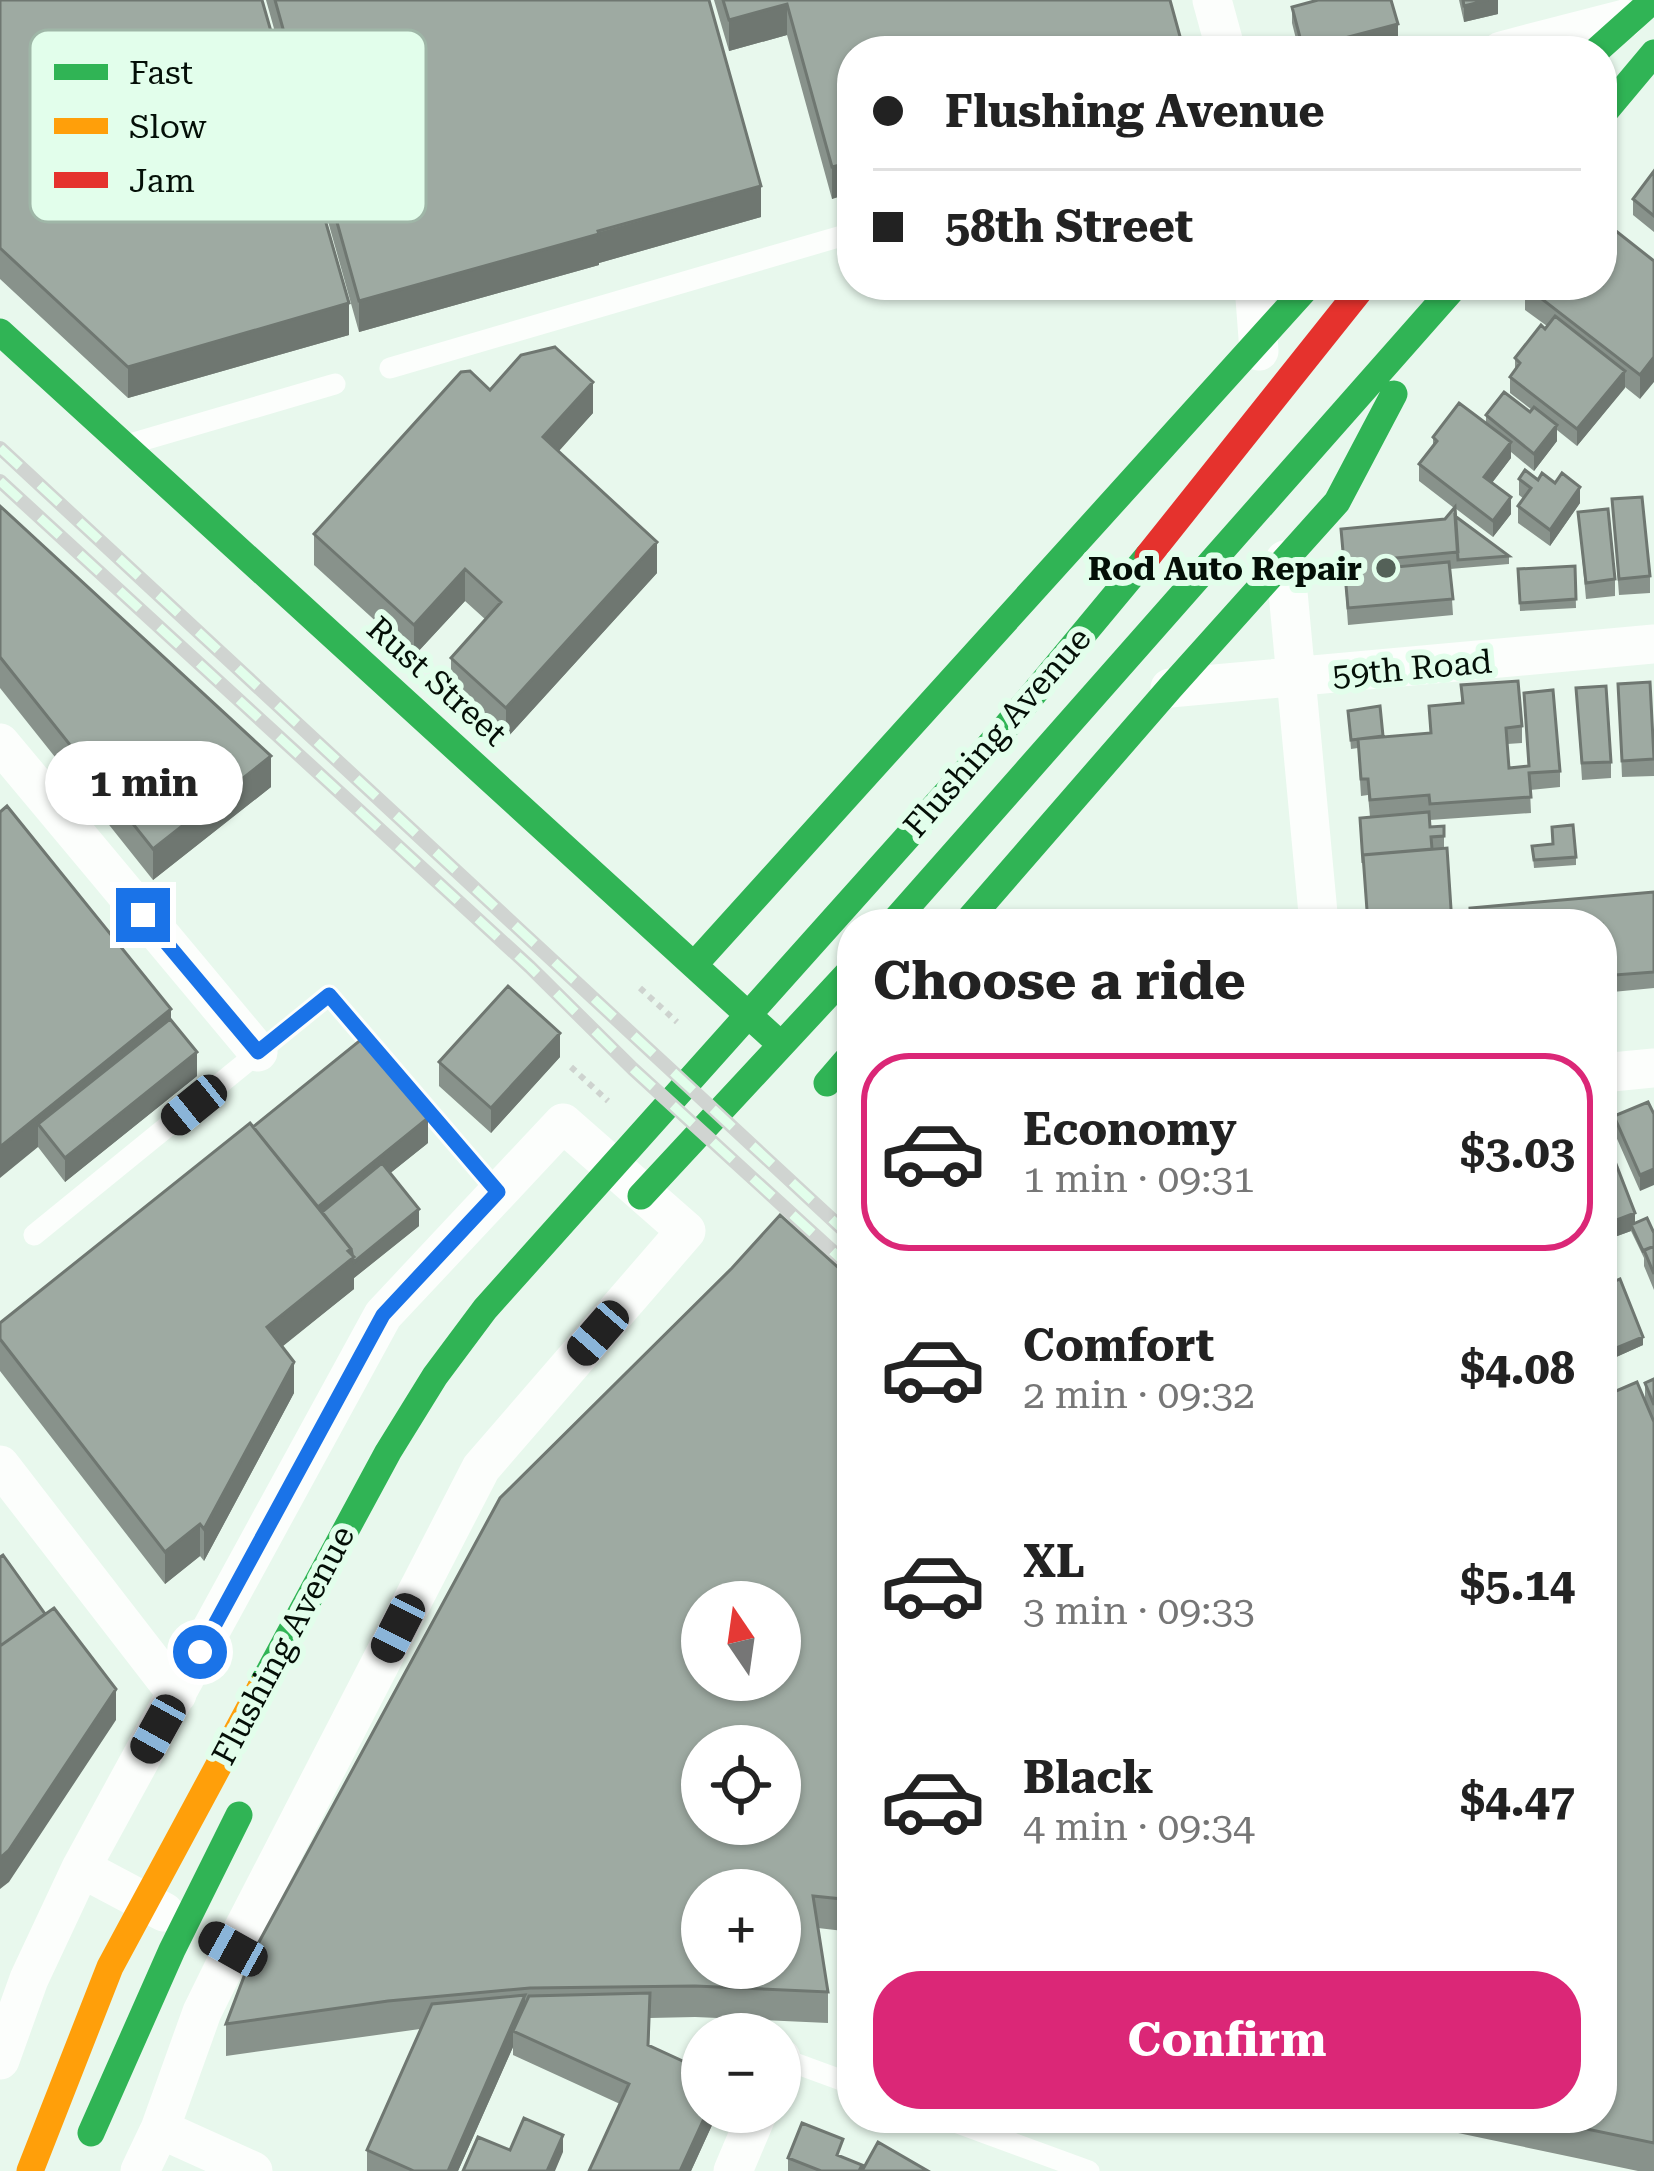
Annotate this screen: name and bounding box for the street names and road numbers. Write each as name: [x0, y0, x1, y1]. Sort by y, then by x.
street label: Rust Street: [359, 608, 515, 754]
street label: Flushing Avenue: [895, 619, 1099, 845]
street label: 59th Road: [1331, 642, 1493, 694]
street label: Flushing Avenue: [204, 1519, 362, 1771]

